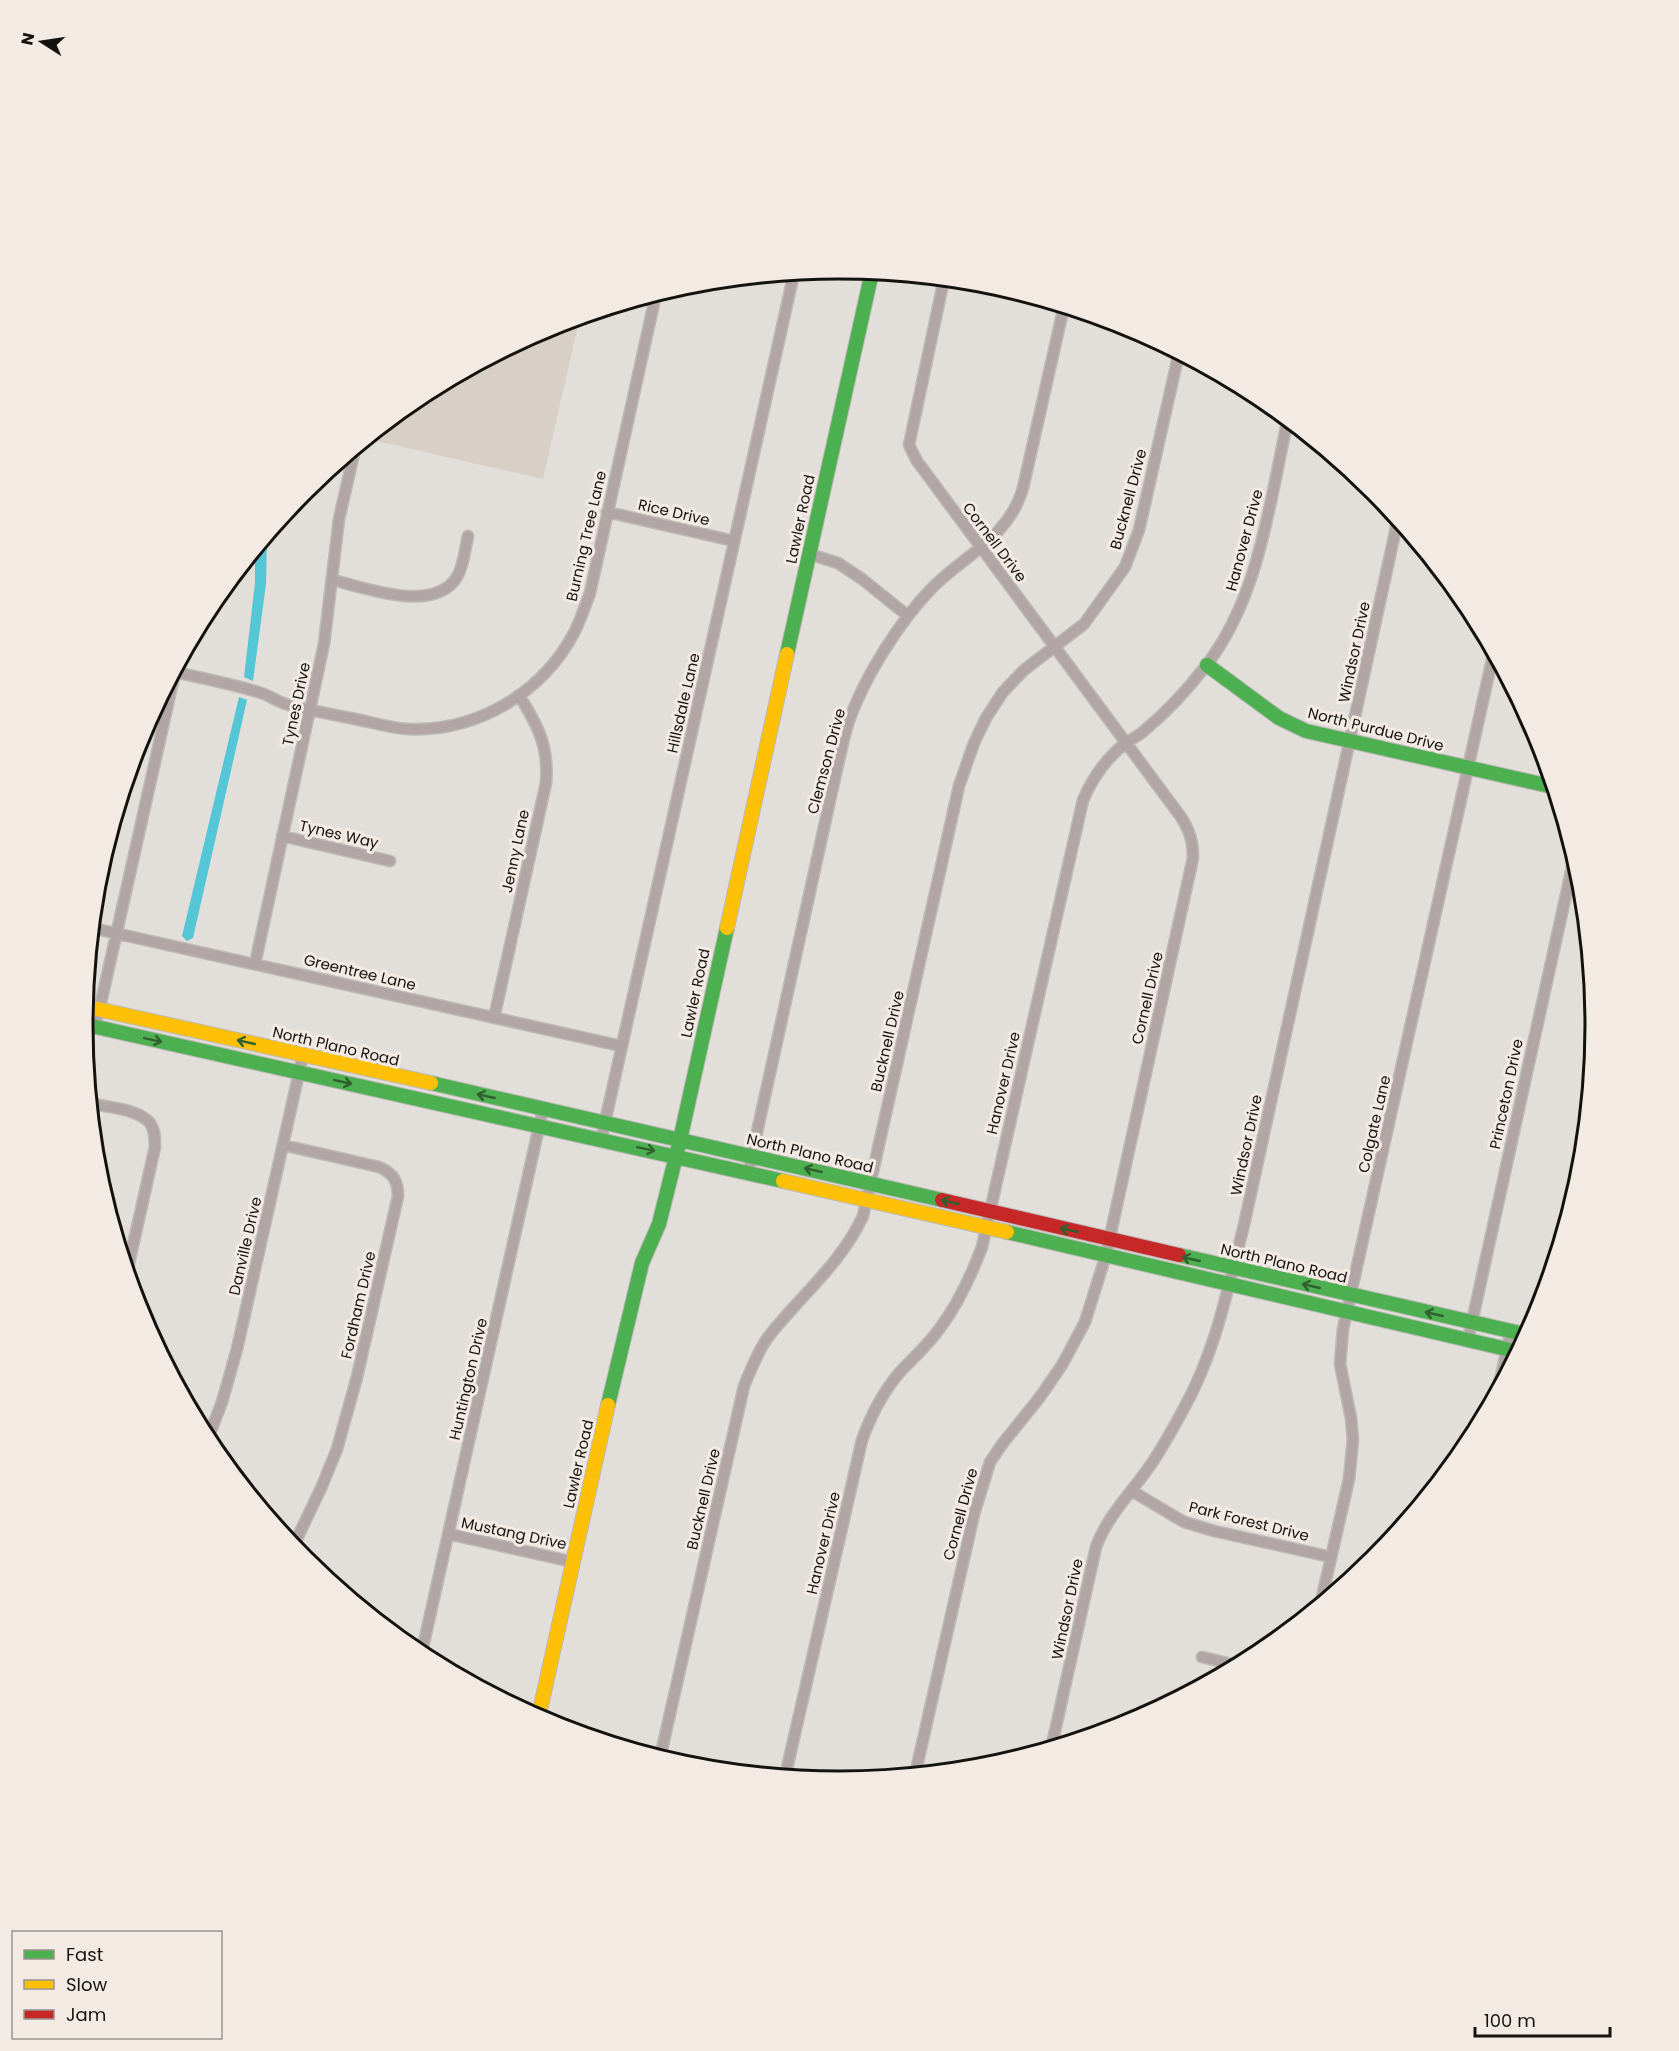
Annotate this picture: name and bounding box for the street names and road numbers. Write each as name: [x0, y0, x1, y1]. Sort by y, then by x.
street label: Bucknell Drive: [1104, 446, 1152, 552]
street label: Burning Tree Lane: [561, 469, 611, 603]
street label: Lawler Road: [780, 473, 820, 565]
street label: Hanover Drive: [1220, 487, 1268, 593]
street label: Rice Drive: [636, 494, 712, 530]
street label: Cornell Drive: [958, 498, 1032, 586]
street label: Windsor Drive: [1333, 600, 1375, 704]
street label: Hillsdale Lane: [661, 651, 705, 755]
street label: Tynes Drive: [277, 660, 315, 748]
street label: North Purdue Drive: [1306, 702, 1446, 756]
street label: Clemson Drive: [802, 706, 850, 816]
street label: Jenny Lane: [496, 808, 534, 894]
street label: Tynes Way: [297, 815, 381, 853]
street label: Lawler Road: [675, 947, 715, 1039]
street label: Greentree Lane: [302, 949, 418, 995]
street label: Cornell Drive: [1126, 950, 1168, 1046]
street label: Bucknell Drive: [865, 988, 909, 1094]
street label: North Plano Road: [271, 1021, 401, 1071]
street label: Hanover Drive: [981, 1030, 1025, 1136]
street label: Princeton Drive: [1484, 1037, 1528, 1151]
street label: Colgate Lane: [1353, 1073, 1395, 1175]
street label: Windsor Drive: [1225, 1093, 1267, 1197]
street label: North Plano Road: [745, 1128, 875, 1178]
street label: Danville Drive: [223, 1195, 267, 1297]
street label: North Plano Road: [1219, 1238, 1349, 1288]
street label: Fordham Drive: [335, 1249, 381, 1361]
street label: Huntington Drive: [444, 1316, 492, 1442]
street label: Lawler Road: [558, 1418, 598, 1510]
street label: Bucknell Drive: [681, 1446, 725, 1552]
street label: Cornell Drive: [938, 1466, 982, 1562]
street label: Hanover Drive: [801, 1490, 845, 1596]
street label: Park Forest Drive: [1187, 1496, 1311, 1546]
street label: Mustang Drive: [459, 1512, 569, 1554]
street label: Windsor Drive: [1046, 1557, 1088, 1661]

